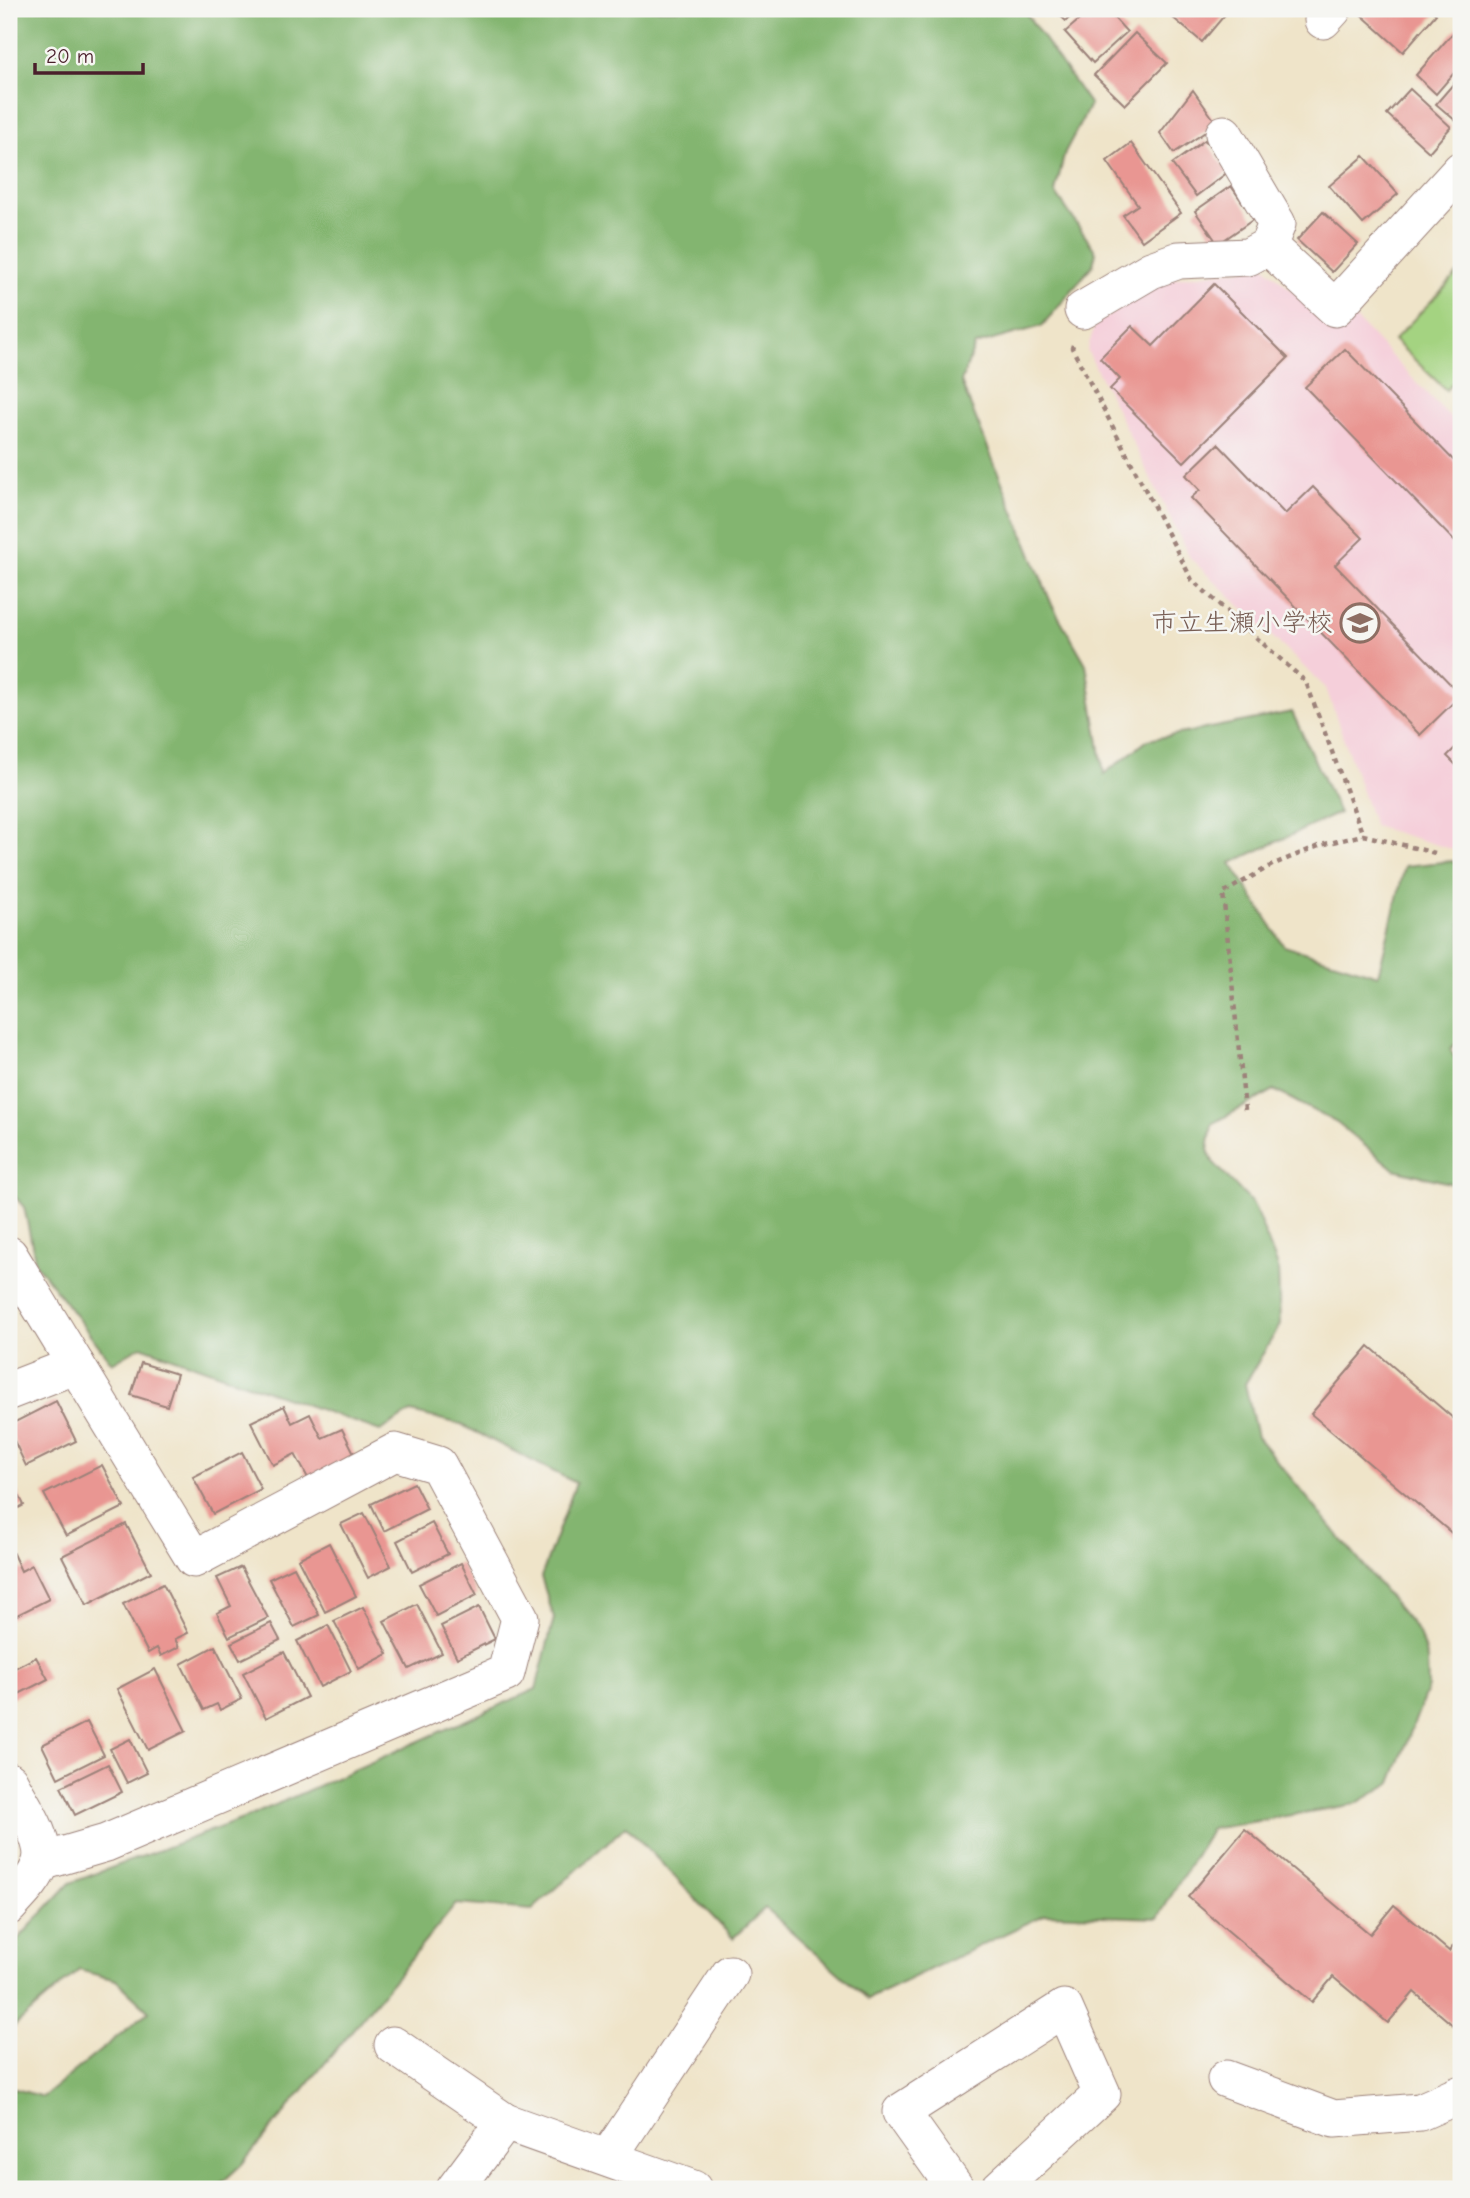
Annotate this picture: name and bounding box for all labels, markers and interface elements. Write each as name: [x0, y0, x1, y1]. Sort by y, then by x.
scale bar: [35, 32, 144, 76]
text: 20 m: [46, 44, 94, 68]
school or university icon: 市立生瀬小学校: [1339, 602, 1381, 644]
place label: 市立生瀬小学校: [1151, 608, 1333, 638]

